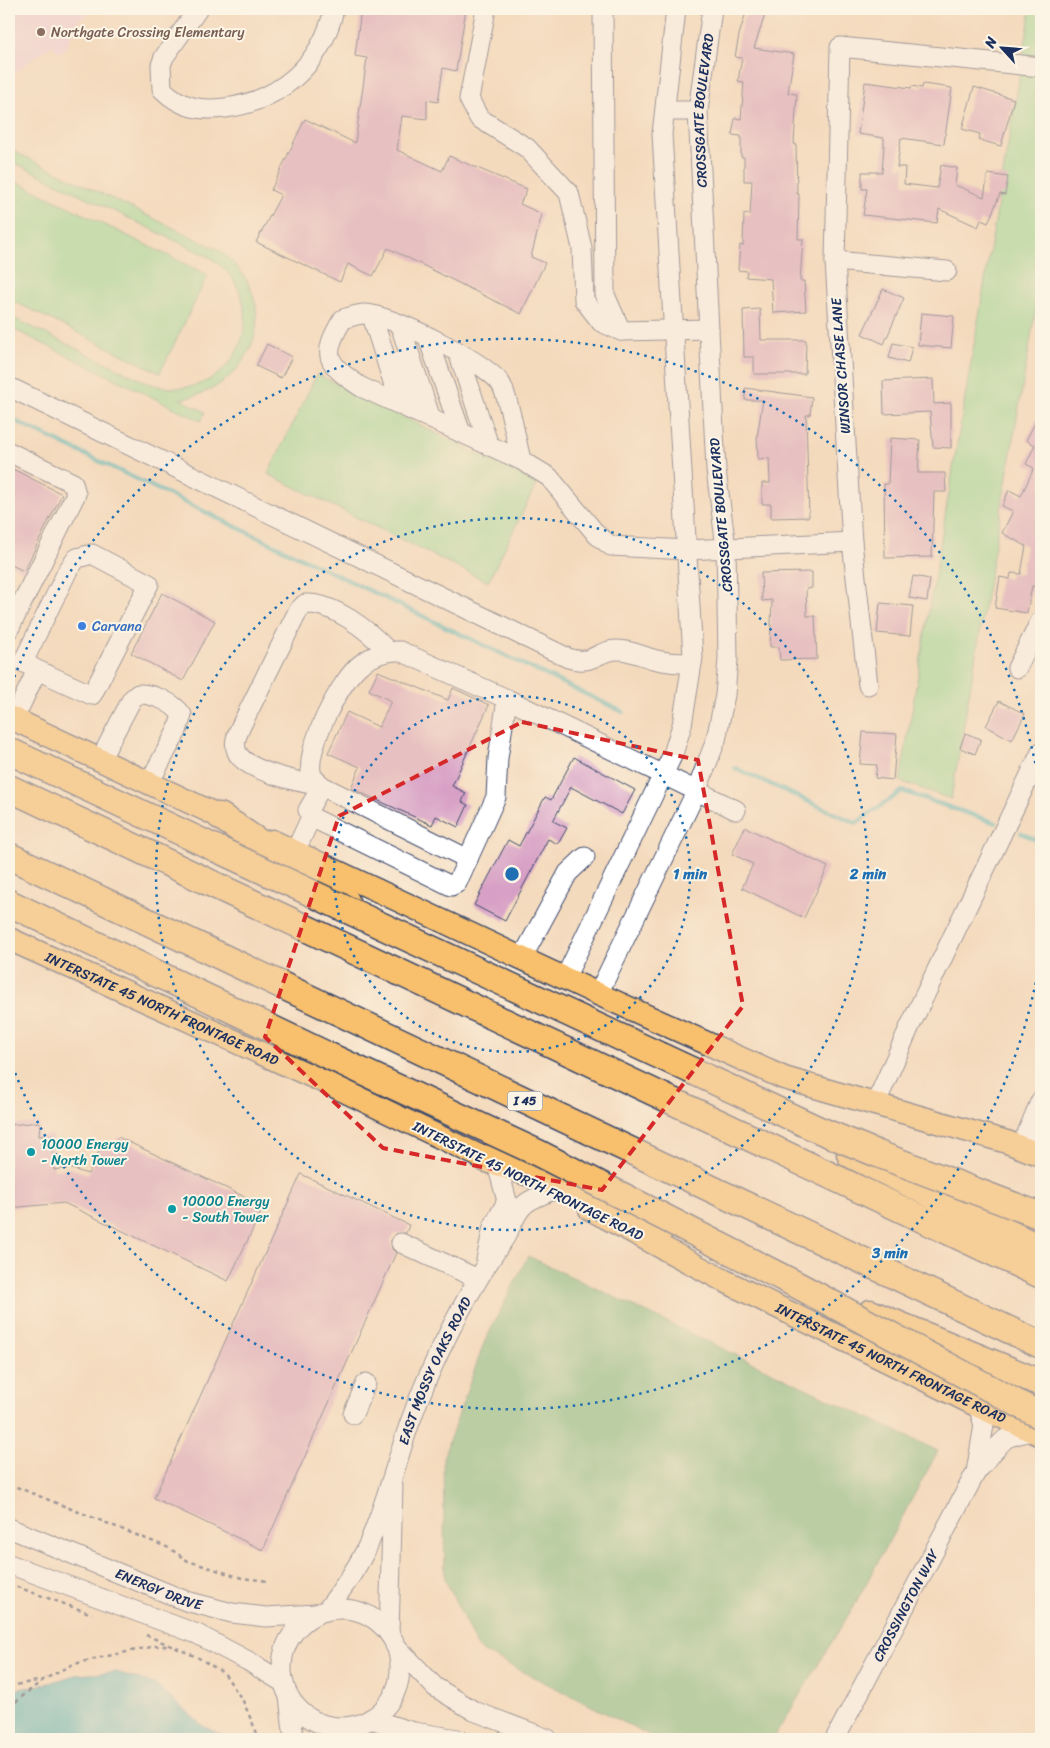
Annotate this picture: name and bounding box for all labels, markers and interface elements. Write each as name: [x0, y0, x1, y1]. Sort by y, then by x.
place label: Northgate Crossing Elementary: [51, 20, 245, 45]
north arrow: [978, 22, 1028, 72]
marker: Northgate Crossing Elementary: [35, 26, 47, 38]
street label: CROSSGATE BOULEVARD: [685, 31, 721, 188]
text: N: [977, 32, 1004, 53]
street label: WINSOR CHASE LANE: [824, 296, 858, 435]
street label: CROSSGATE BOULEVARD: [702, 436, 740, 593]
place label: Carvana: [92, 614, 142, 639]
marker: Carvana: [76, 620, 88, 632]
text: 1 min: [673, 861, 708, 887]
text: 2 min: [849, 861, 887, 887]
centre of rings: [503, 865, 521, 883]
street label: INTERSTATE 45 NORTH FRONTAGE ROAD: [40, 944, 284, 1072]
road number: I 45: [508, 1092, 542, 1110]
street label: INTERSTATE 45 NORTH FRONTAGE ROAD: [407, 1114, 648, 1248]
place label: 10000 Energy - North Tower: [41, 1132, 129, 1173]
marker: 10000 Energy - North Tower: [25, 1146, 37, 1158]
place label: 10000 Energy - South Tower: [182, 1189, 270, 1230]
marker: 10000 Energy - South Tower: [166, 1203, 178, 1215]
text: 3 min: [871, 1240, 909, 1266]
street label: EAST MOSSY OAKS ROAD: [391, 1291, 478, 1448]
street label: INTERSTATE 45 NORTH FRONTAGE ROAD: [770, 1295, 1011, 1430]
street label: CROSSINGTON WAY: [866, 1544, 946, 1666]
street label: ENERGY DRIVE: [111, 1561, 206, 1618]

